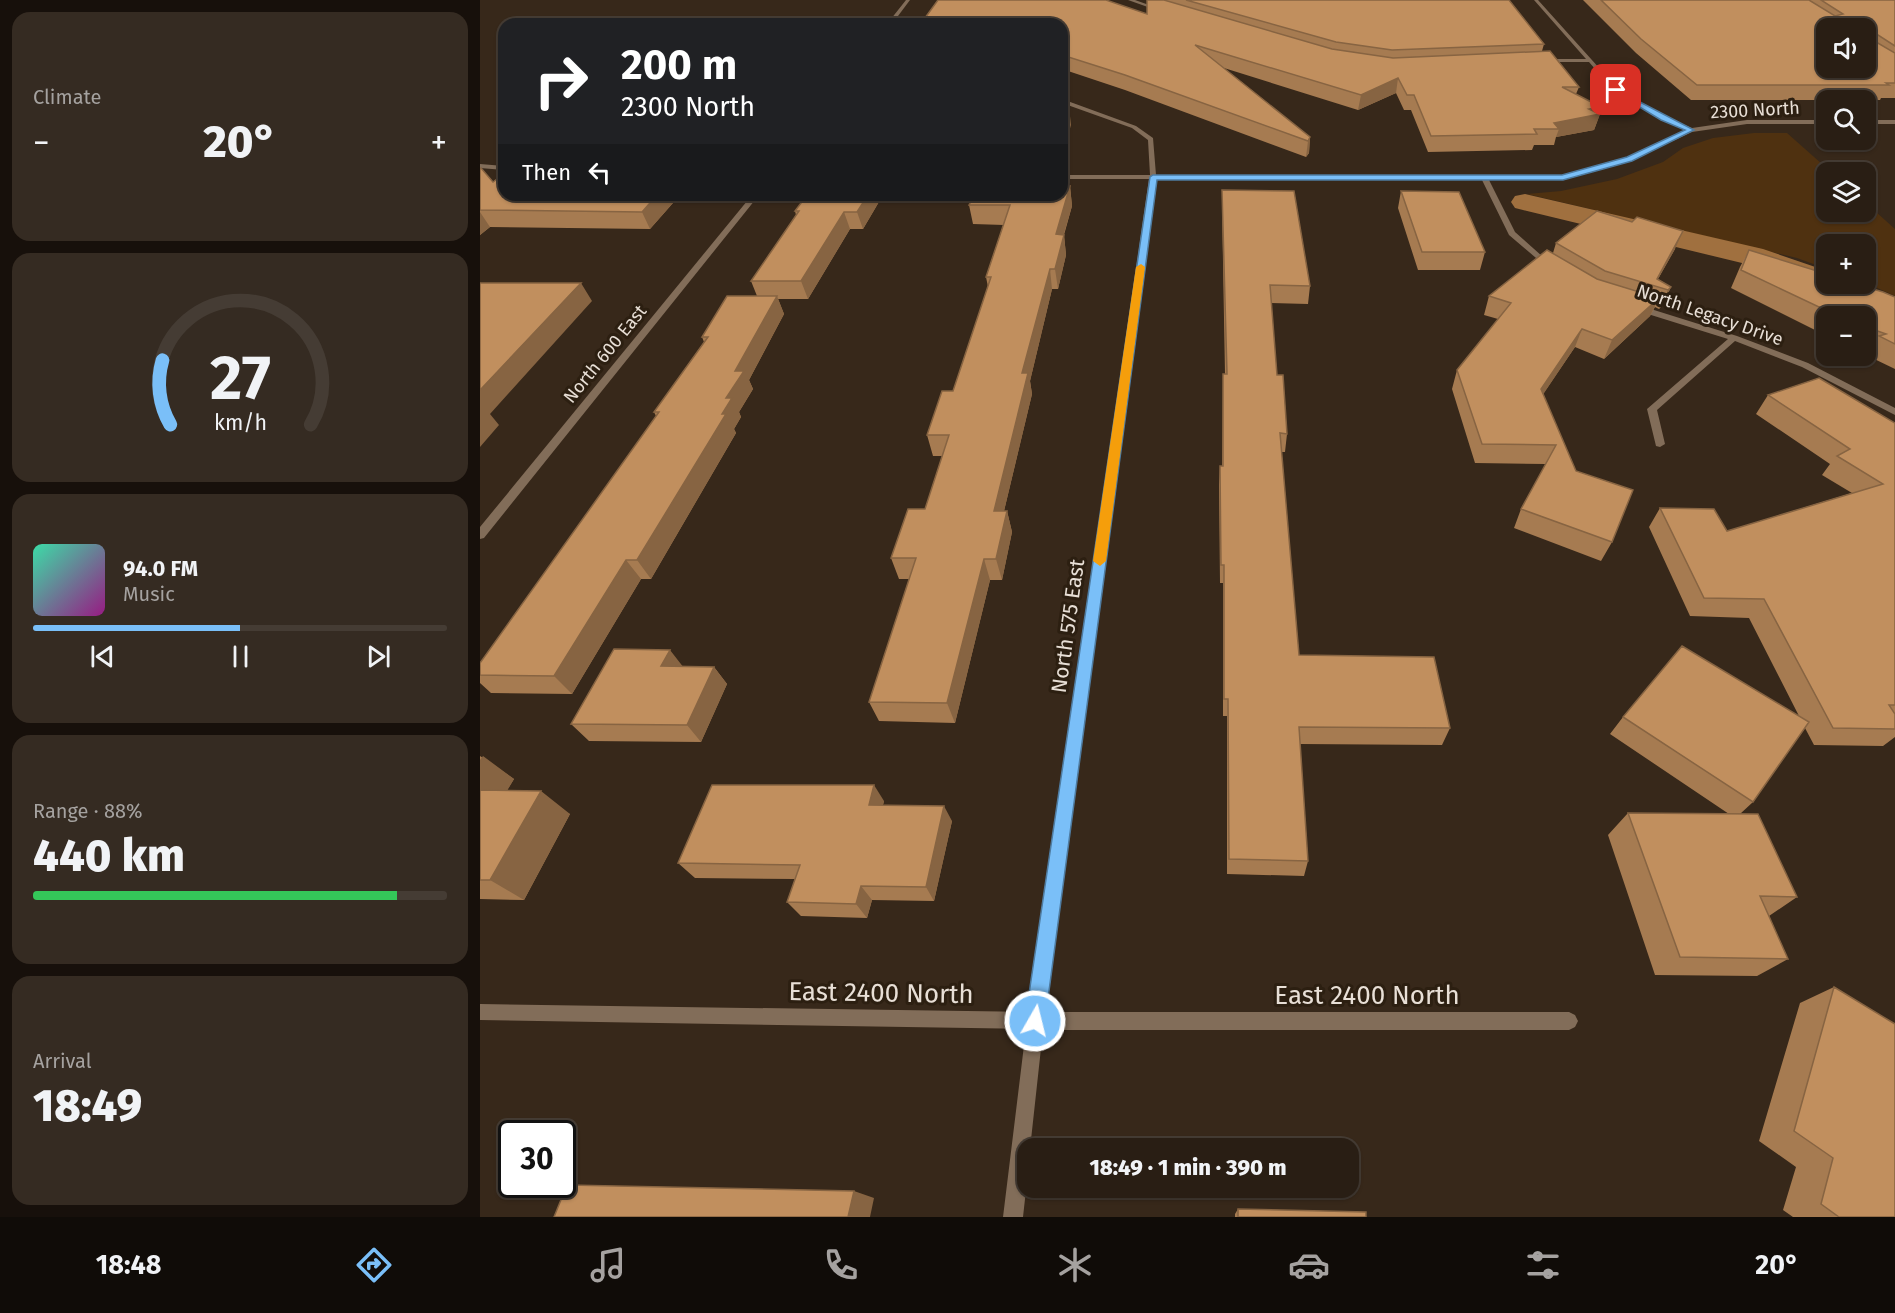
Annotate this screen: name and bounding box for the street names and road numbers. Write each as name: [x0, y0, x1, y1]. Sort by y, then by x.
street label: 2300 North: [1710, 97, 1800, 123]
street label: North Legacy Drive: [1634, 280, 1786, 350]
street label: North 600 East: [559, 300, 652, 408]
street label: North 575 East: [1046, 557, 1090, 695]
street label: East 2400 North: [788, 976, 974, 1010]
street label: East 2400 North: [1274, 980, 1460, 1011]

